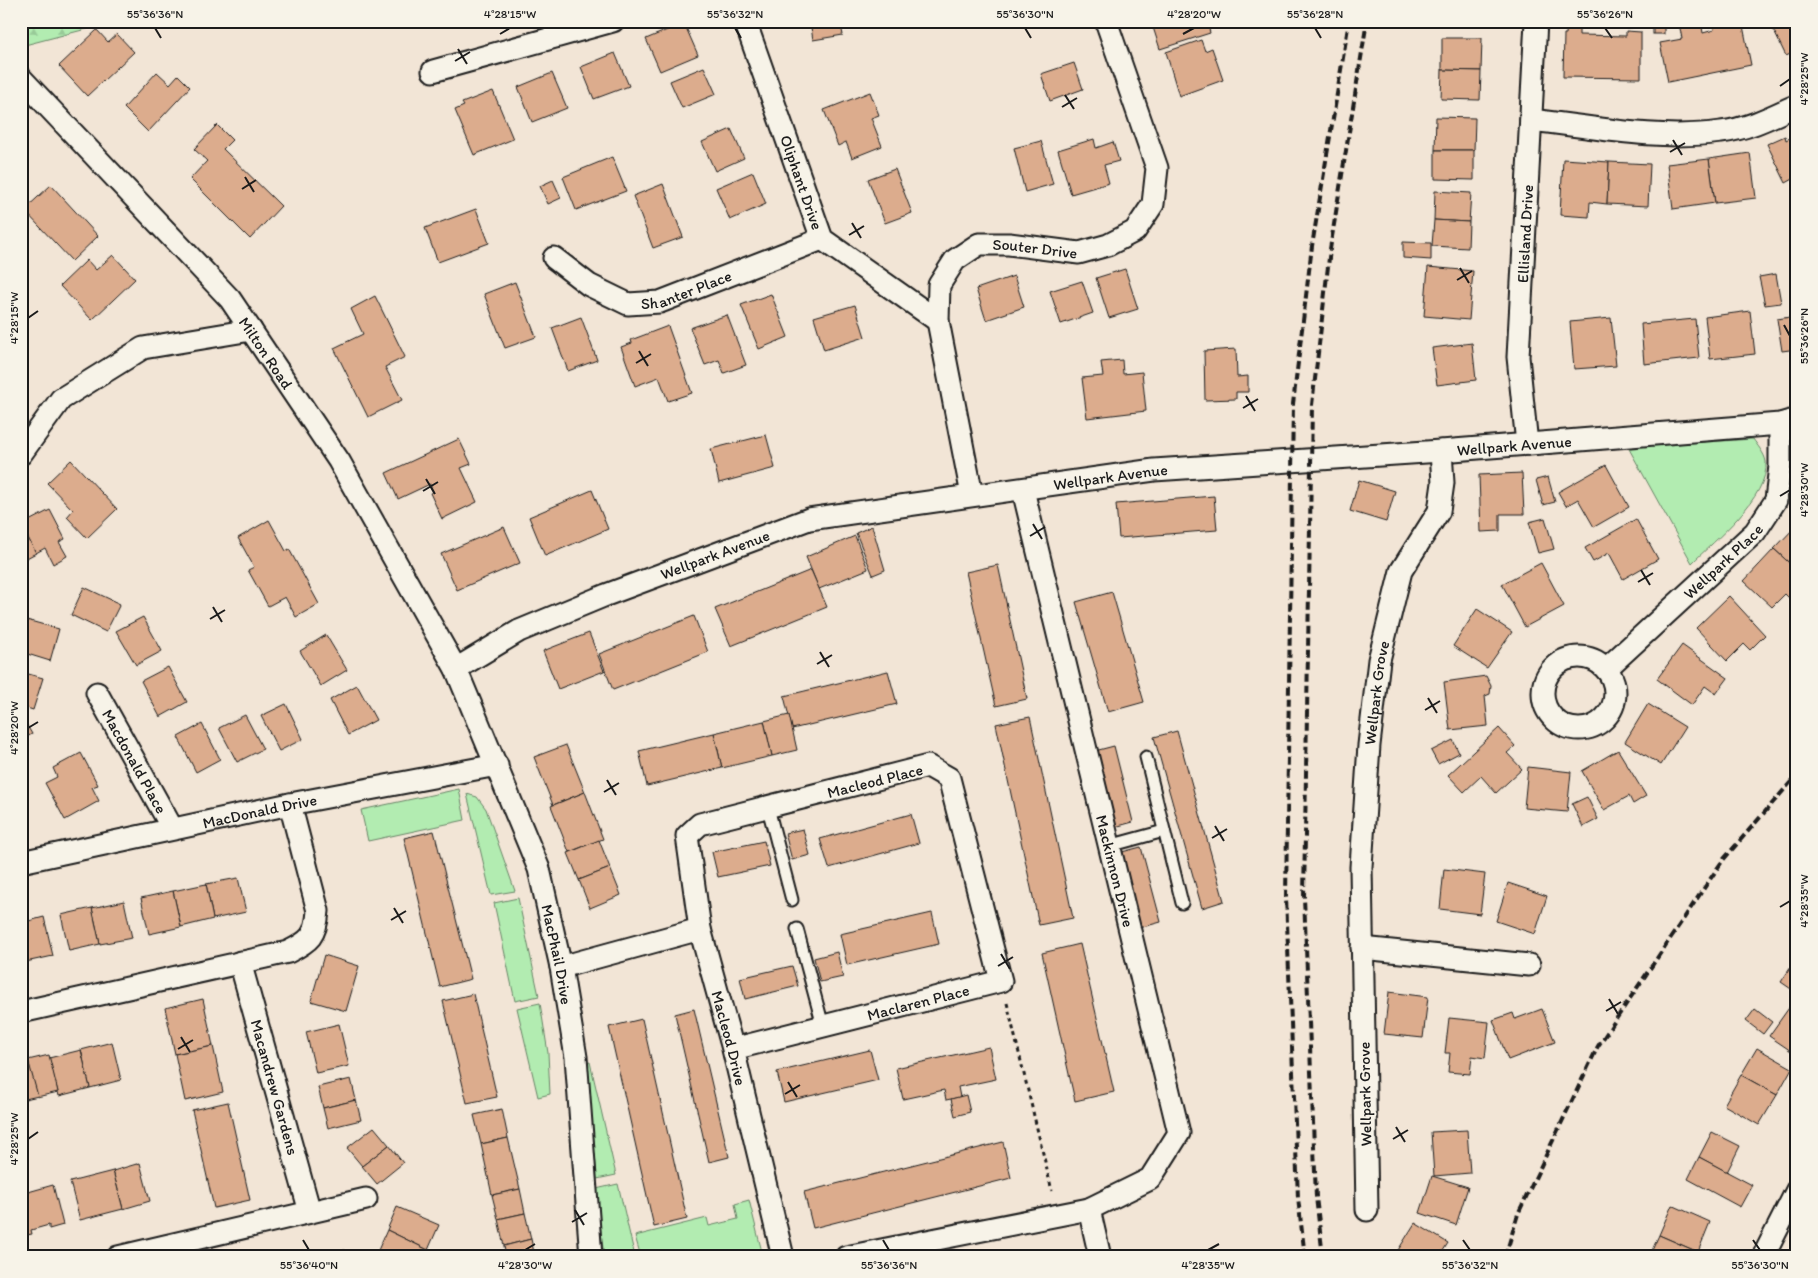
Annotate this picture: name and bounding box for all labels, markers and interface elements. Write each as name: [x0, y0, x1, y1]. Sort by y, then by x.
text: 55°36'36"N: [127, 7, 183, 21]
text: 4°28'15"W: [484, 7, 536, 21]
text: 55°36'32"N: [707, 7, 763, 21]
text: 55°36'30"N: [996, 7, 1054, 21]
text: 4°28'20"W: [1167, 7, 1221, 21]
text: 55°36'28"N: [1287, 7, 1343, 21]
text: 55°36'26"N: [1577, 7, 1633, 21]
text: 4°28'25"W: [1797, 52, 1811, 106]
street label: Oliphant Drive: [776, 132, 827, 232]
street label: Ellisland Drive: [1512, 184, 1537, 283]
street label: Souter Drive: [992, 235, 1079, 262]
street label: Shanter Place: [640, 266, 734, 313]
text: 4°28'15"W: [7, 292, 21, 344]
text: 55°36'26"N: [1797, 308, 1811, 364]
street label: Milton Road: [235, 313, 297, 393]
street label: Wellpark Avenue: [1456, 431, 1572, 459]
street label: Wellpark Avenue: [1052, 460, 1168, 494]
text: 4°28'30"W: [1797, 463, 1811, 517]
street label: Wellpark Place: [1679, 521, 1767, 603]
street label: Wellpark Avenue: [658, 525, 772, 583]
street label: Wellpark Grove: [1360, 639, 1393, 746]
text: 4°28'20"W: [7, 701, 21, 755]
street label: Macdonald Place: [98, 706, 171, 817]
street label: Macleod Place: [825, 760, 925, 802]
street label: MacDonald Drive: [201, 790, 318, 832]
street label: Mackinnon Drive: [1092, 813, 1138, 929]
text: 4°28'35"W: [1797, 874, 1811, 928]
street label: MacPhail Drive: [538, 902, 577, 1006]
street label: Maclaren Place: [865, 980, 971, 1024]
street label: Macleod Drive: [708, 989, 751, 1087]
street label: Macandrew Gardens: [247, 1017, 303, 1157]
street label: Wellpark Grove: [1355, 1041, 1375, 1147]
text: 4°28'25"W: [7, 1112, 21, 1166]
text: 55°36'40"N: [280, 1258, 338, 1272]
text: 4°28'30"W: [498, 1258, 552, 1272]
text: 55°36'36"N: [861, 1258, 917, 1272]
text: 4°28'35"W: [1181, 1258, 1235, 1272]
text: 55°36'32"N: [1442, 1258, 1498, 1272]
text: 55°36'30"N: [1731, 1258, 1789, 1272]

